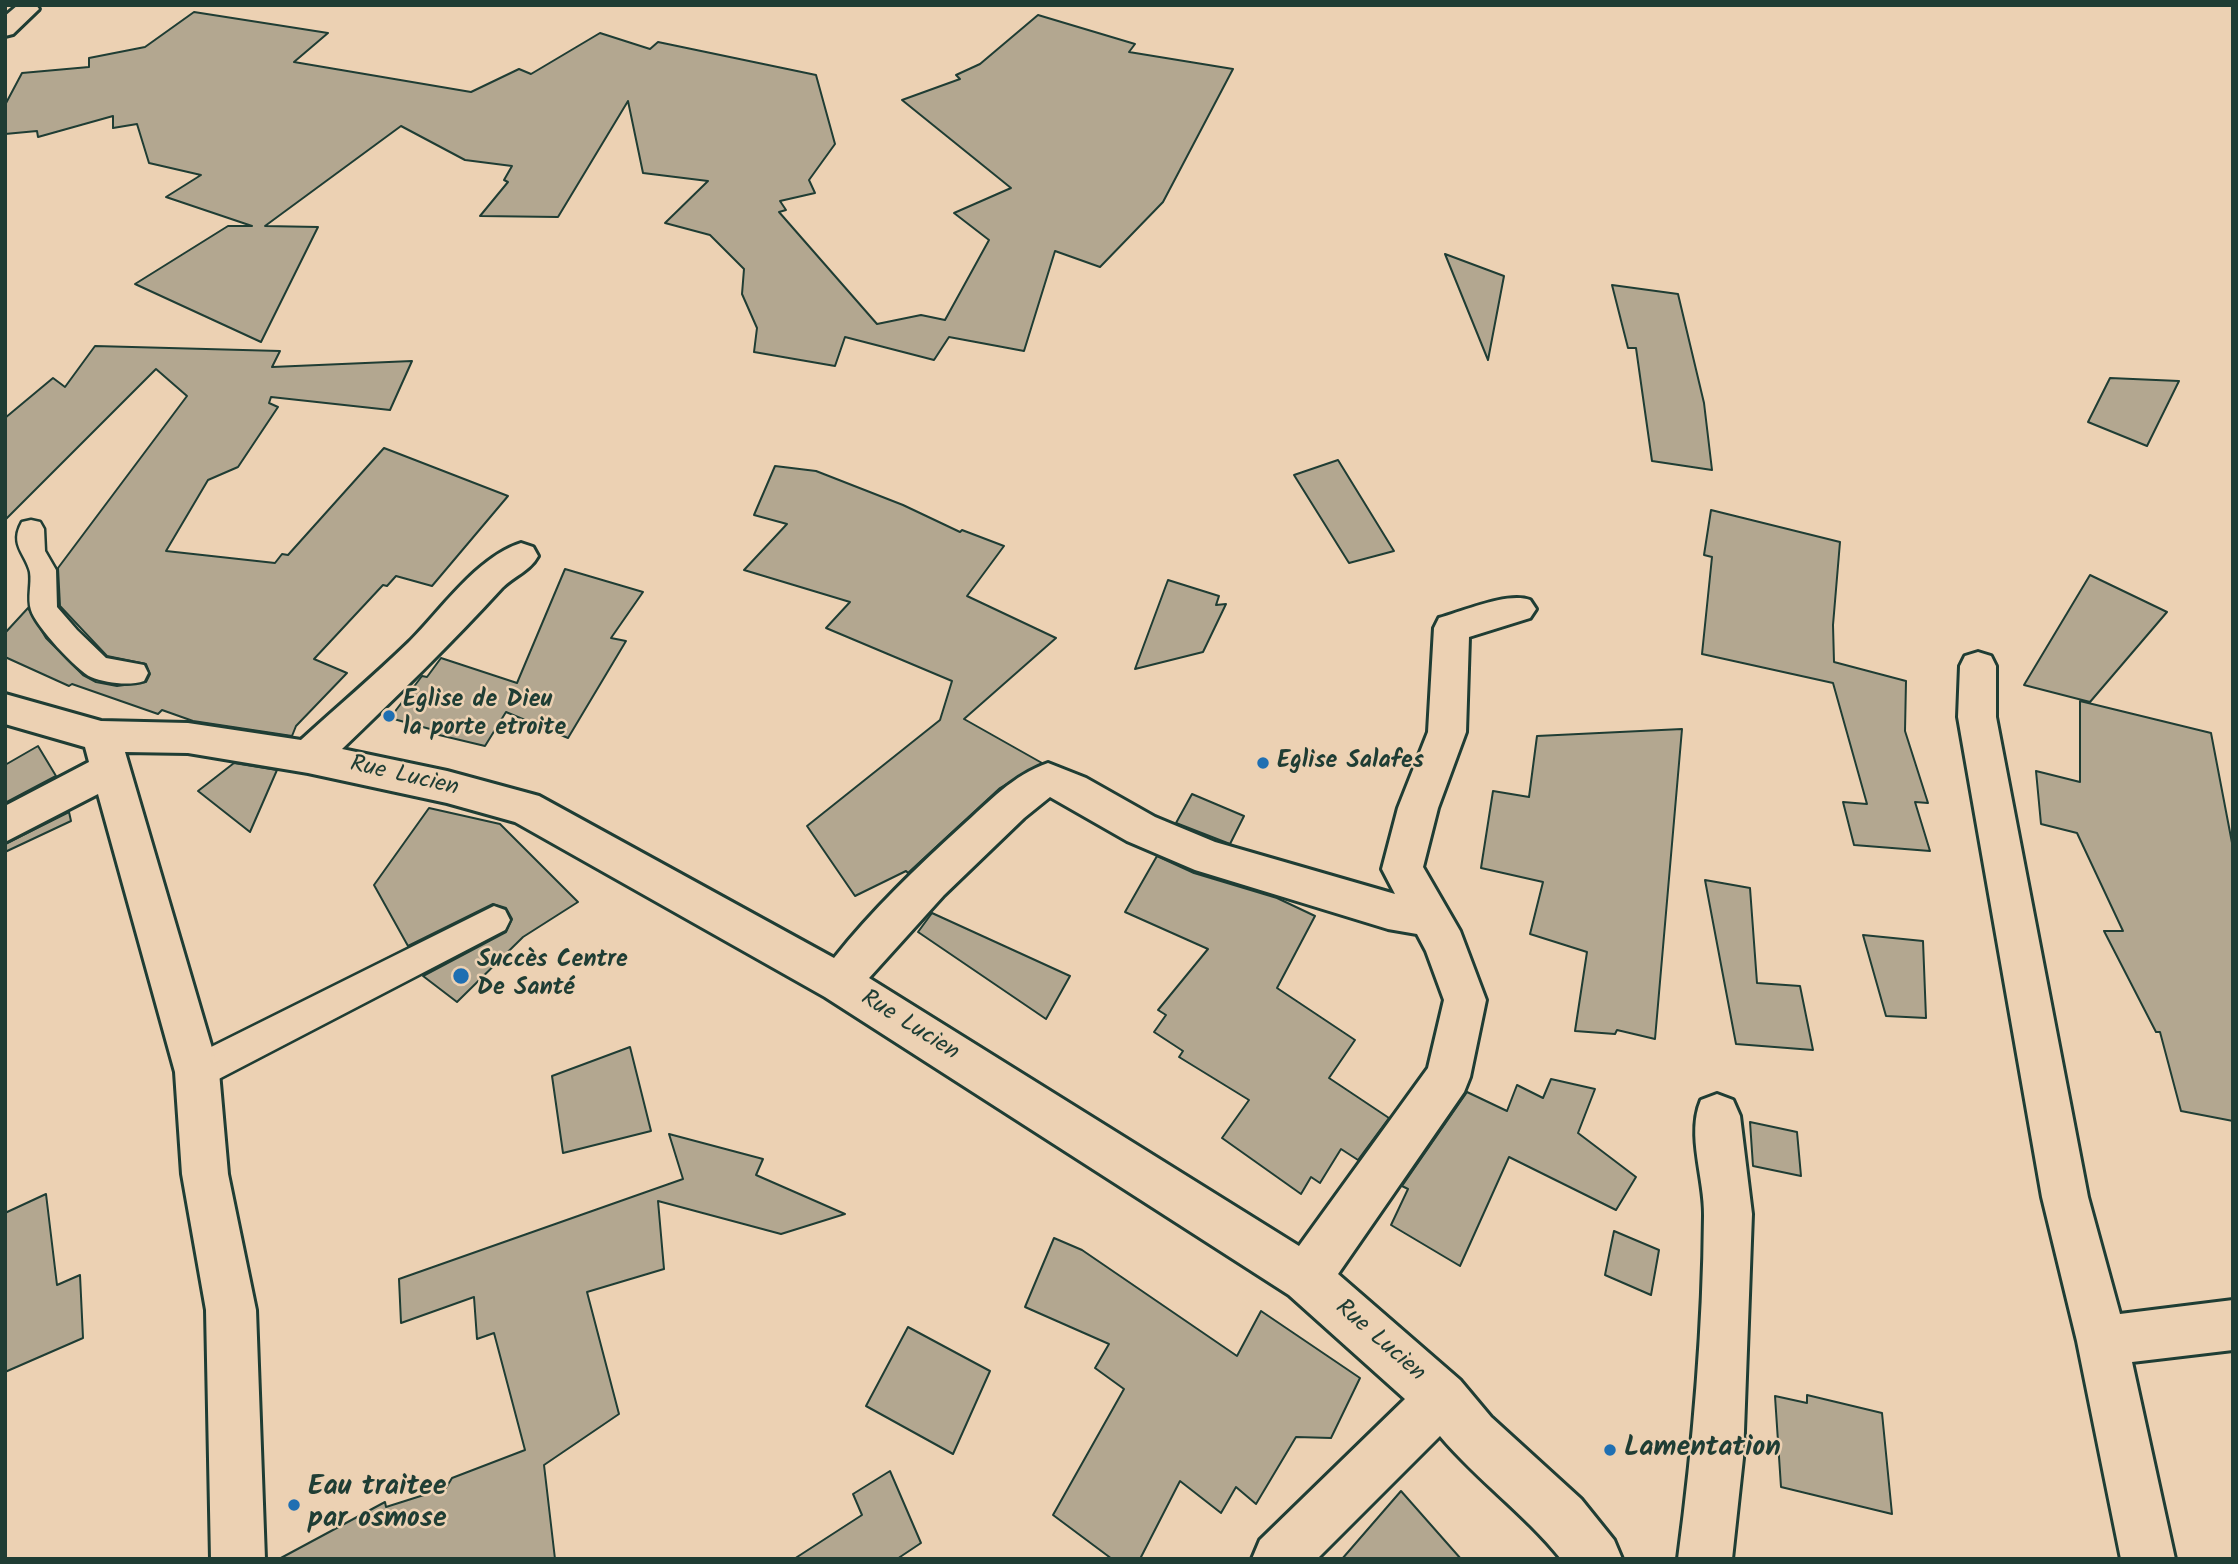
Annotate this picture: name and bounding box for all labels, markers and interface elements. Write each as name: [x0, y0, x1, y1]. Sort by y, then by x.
place label: Eglise de Dieu la porte etroite: [403, 688, 566, 744]
marker: Eglise de Dieu la porte etroite: [381, 708, 397, 724]
place label: Eglise Salafes: [1277, 749, 1424, 777]
street label: Rue Lucien: [347, 752, 461, 804]
marker: Eglise Salafes: [1255, 755, 1271, 771]
place label: Succès Centre De Santé: [477, 948, 628, 1004]
marker: Succès Centre De Santé: [451, 966, 471, 986]
street label: Rue Lucien: [854, 985, 964, 1069]
street label: Rue Lucien: [1328, 1295, 1430, 1389]
place label: Lamentation: [1624, 1433, 1781, 1467]
marker: Lamentation: [1602, 1442, 1618, 1458]
place label: Eau traitee par osmose: [308, 1472, 447, 1538]
marker: Eau traitee par osmose: [286, 1497, 302, 1513]

